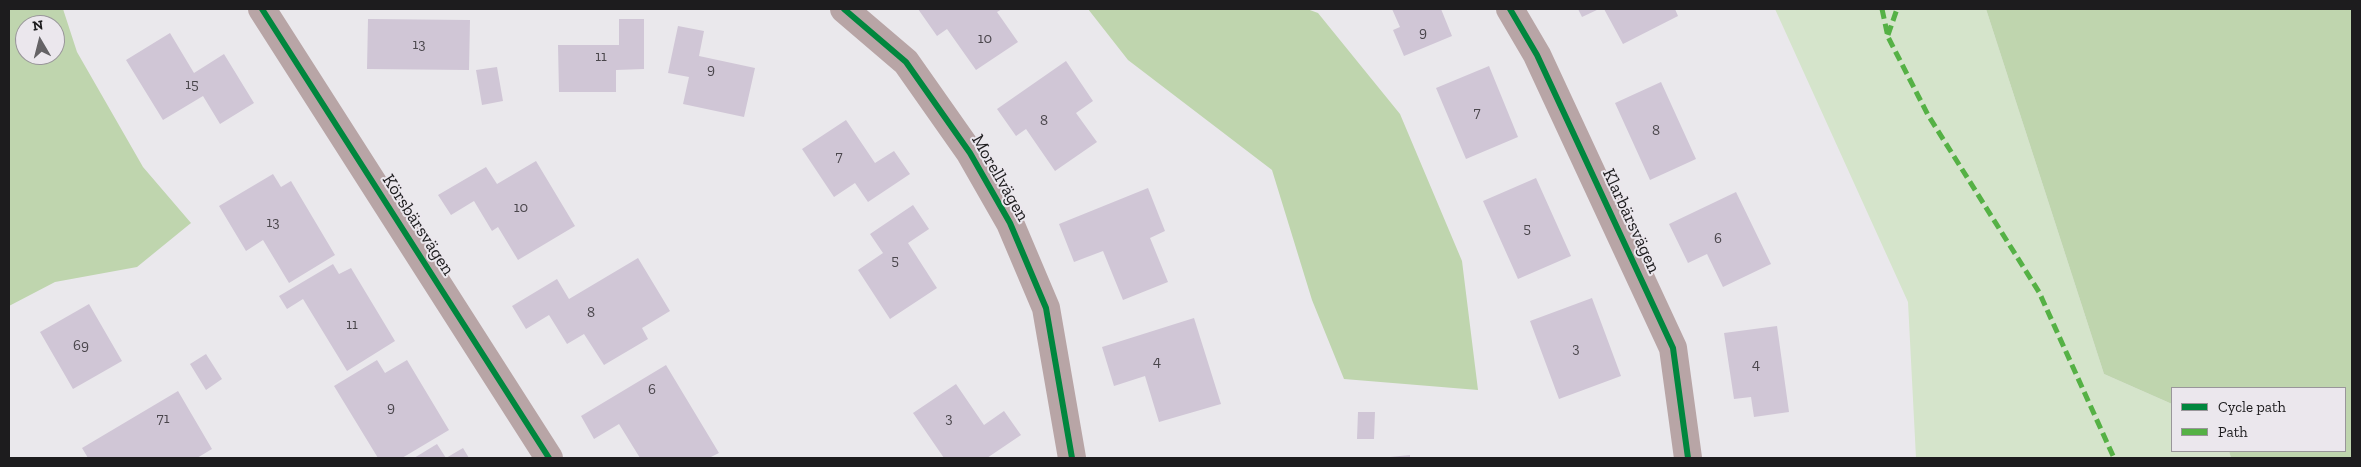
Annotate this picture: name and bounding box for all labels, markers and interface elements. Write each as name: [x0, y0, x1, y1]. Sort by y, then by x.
north arrow: [15, 15, 65, 65]
text: N: [32, 16, 44, 35]
house number: 9: [1419, 24, 1427, 42]
house number: 10: [978, 30, 992, 48]
house number: 13: [412, 36, 426, 54]
house number: 11: [595, 48, 607, 66]
house number: 9: [707, 61, 715, 79]
house number: 15: [185, 76, 199, 94]
house number: 7: [1473, 104, 1481, 122]
house number: 8: [1040, 112, 1048, 130]
house number: 8: [1652, 122, 1660, 140]
street label: Morellvägen: [967, 131, 1033, 225]
house number: 7: [835, 148, 843, 166]
street label: Klarbärsvägen: [1597, 165, 1665, 277]
street label: Körsbärsvägen: [377, 170, 459, 280]
house number: 10: [514, 199, 528, 217]
house number: 13: [266, 214, 280, 232]
house number: 5: [1523, 220, 1531, 238]
house number: 6: [1714, 230, 1722, 248]
house number: 5: [891, 252, 899, 270]
house number: 8: [587, 304, 595, 322]
house number: 11: [346, 316, 358, 334]
house number: 69: [73, 337, 89, 355]
house number: 3: [1572, 340, 1580, 358]
house number: 4: [1153, 353, 1161, 371]
house number: 4: [1752, 356, 1760, 374]
house number: 6: [648, 381, 656, 399]
legend: [2171, 387, 2346, 452]
text: Cycle path: [2218, 398, 2286, 416]
house number: 9: [387, 399, 395, 417]
house number: 71: [157, 410, 169, 428]
house number: 3: [945, 410, 953, 428]
text: Path: [2218, 423, 2248, 441]

